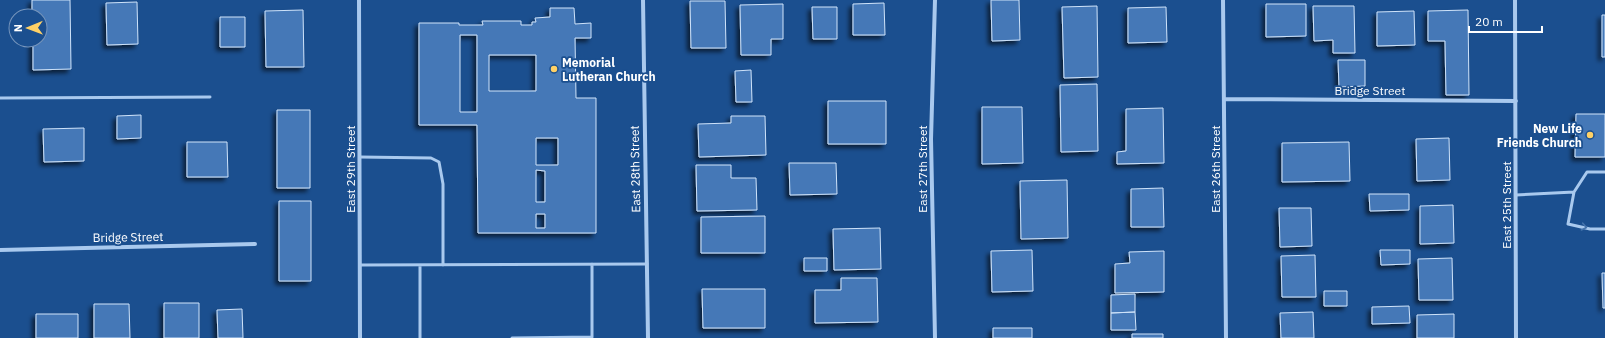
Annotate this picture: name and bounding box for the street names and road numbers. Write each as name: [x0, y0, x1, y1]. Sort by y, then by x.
street label: Bridge Street: [1335, 83, 1405, 98]
street label: East 29th Street: [343, 125, 358, 213]
street label: East 28th Street: [627, 125, 643, 213]
street label: East 27th Street: [915, 125, 930, 213]
street label: East 26th Street: [1208, 125, 1223, 213]
street label: East 25th Street: [1499, 161, 1514, 249]
street label: Bridge Street: [92, 229, 164, 245]

